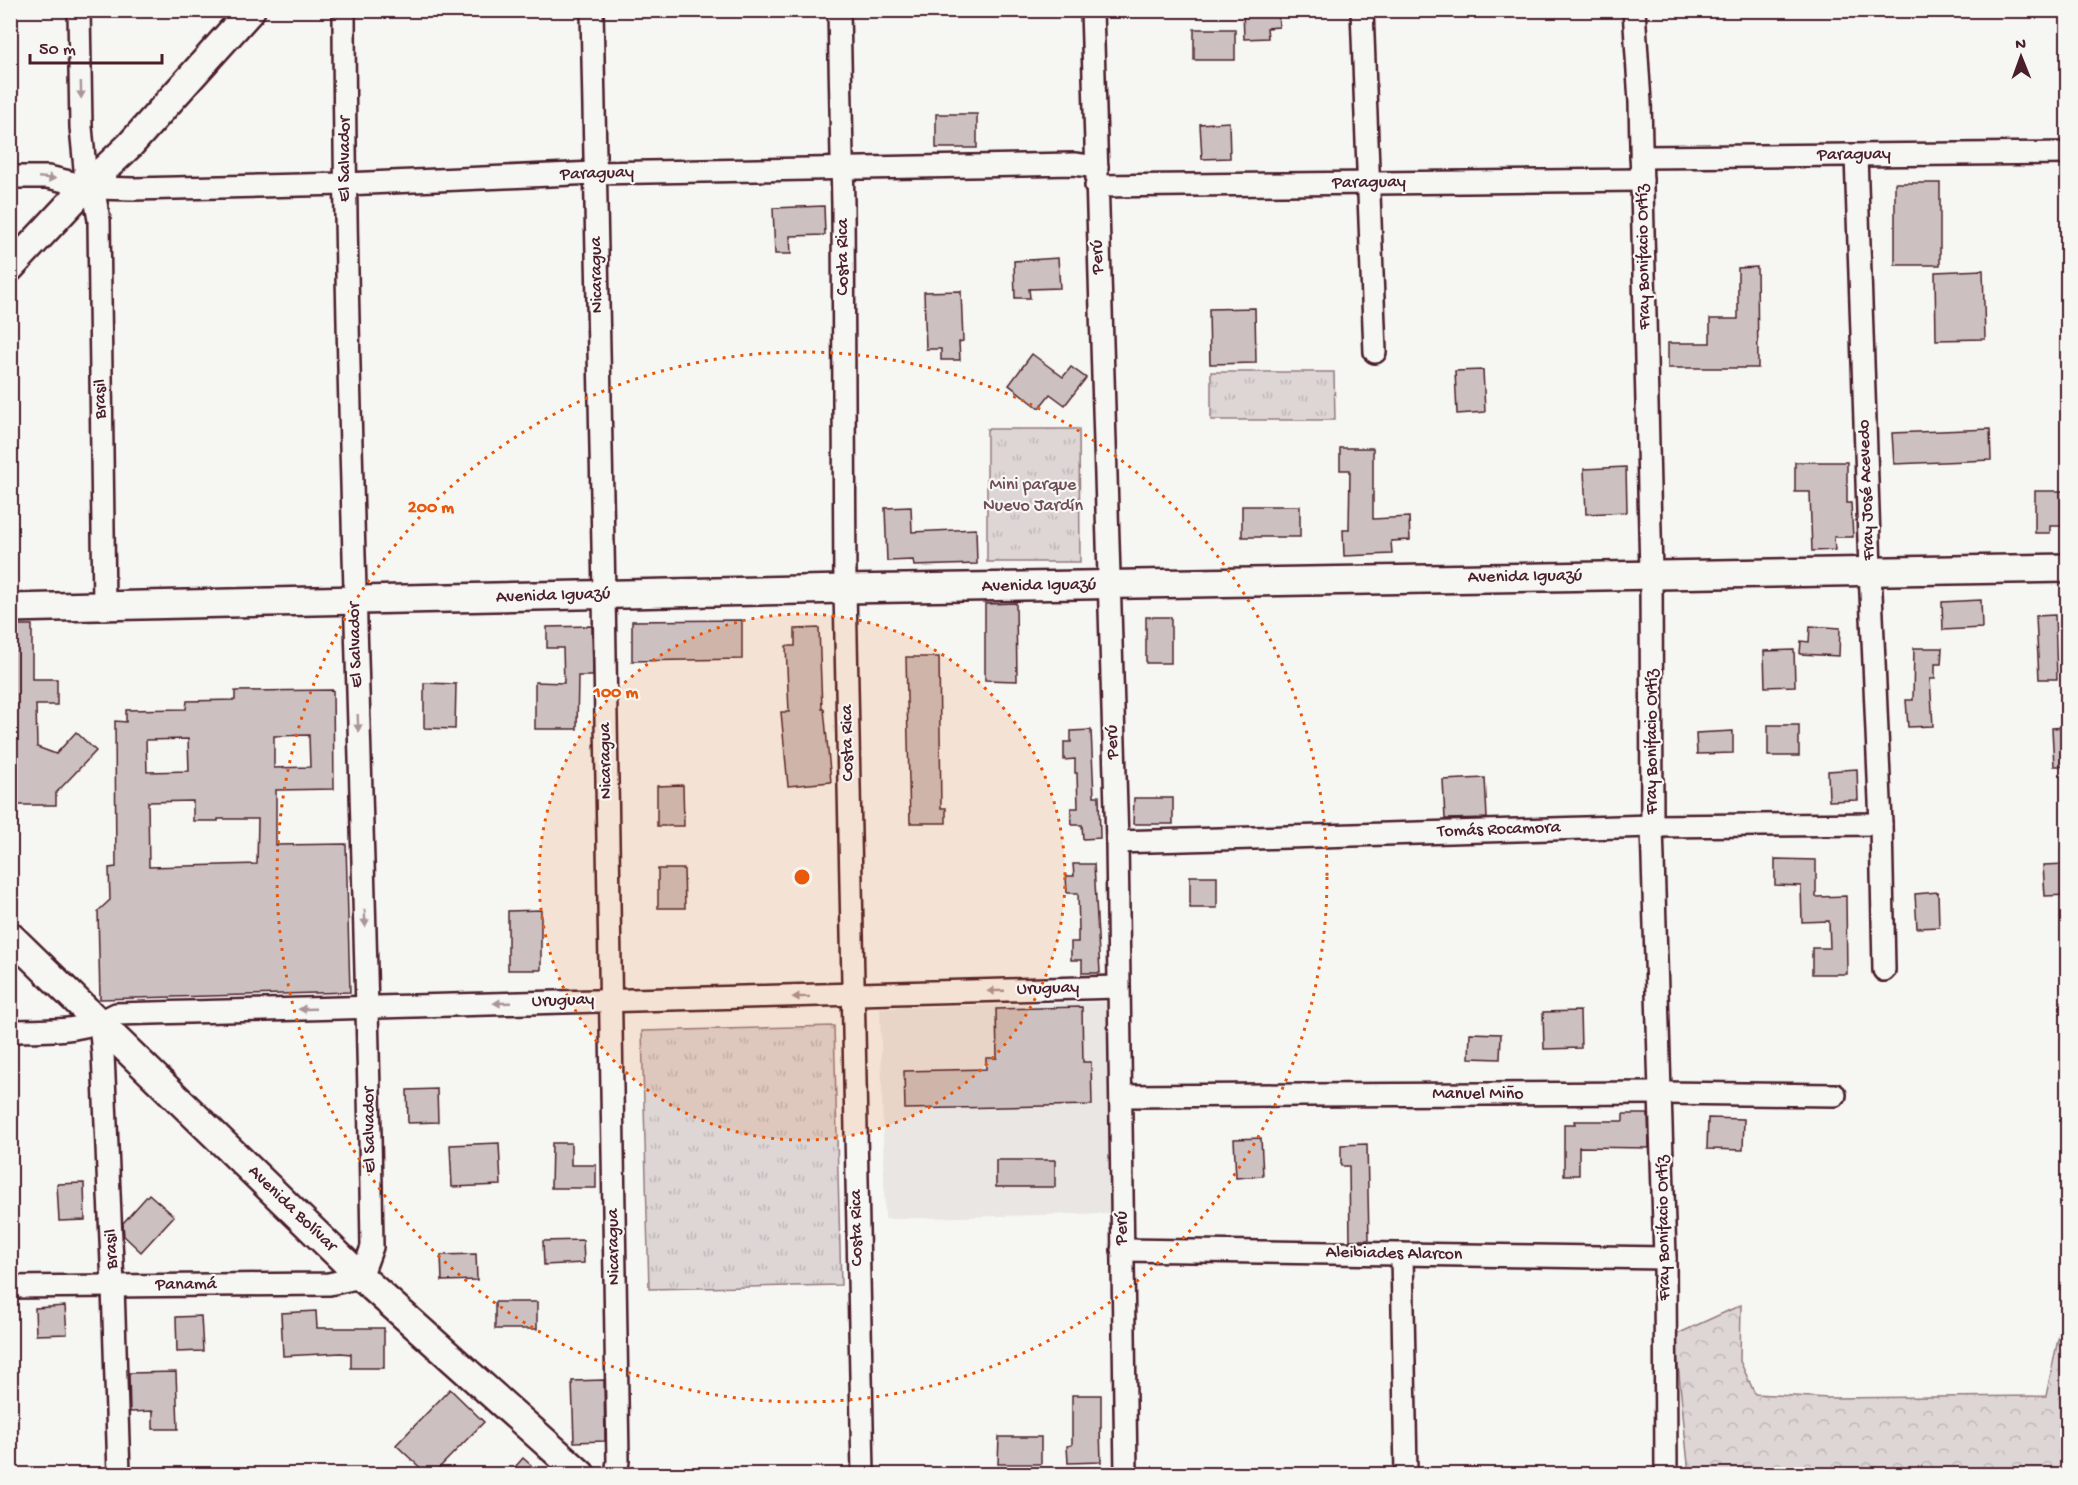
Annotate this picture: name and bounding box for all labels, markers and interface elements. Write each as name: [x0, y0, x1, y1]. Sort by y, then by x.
scale bar: [30, 27, 162, 65]
north arrow: [1991, 27, 2051, 87]
text: N: [2015, 36, 2027, 55]
text: 50 m: [39, 40, 76, 61]
one-way arrow: [76, 80, 85, 99]
street label: El Salvador: [335, 114, 356, 202]
street label: Paraguay: [1816, 144, 1891, 166]
street label: Paraguay: [559, 162, 634, 186]
street label: Paraguay: [1331, 172, 1406, 194]
one-way arrow: [37, 173, 56, 183]
street label: Fray Bonifacio Ortíz: [1632, 183, 1656, 331]
street label: Costa Rica: [833, 218, 854, 295]
street label: Nicaragua: [586, 235, 608, 314]
street label: Perú: [1087, 239, 1109, 275]
street label: Brasil: [90, 379, 112, 420]
street label: Fray José Acevedo: [1854, 419, 1880, 562]
park label: Mini parque Nuevo Jardín: [983, 475, 1083, 517]
text: 200 m: [408, 498, 454, 519]
street label: Avenida Iguazú: [1468, 565, 1583, 588]
street label: Avenida Iguazú: [982, 574, 1097, 597]
street label: Avenida Iguazú: [495, 583, 611, 608]
street label: El Salvador: [344, 600, 368, 688]
street label: Fray Bonifacio Ortíz: [1642, 668, 1663, 816]
text: 100 m: [593, 683, 639, 704]
street label: Costa Rica: [837, 703, 859, 782]
one-way arrow: [354, 713, 363, 732]
street label: Nicaragua: [595, 721, 617, 800]
street label: Perú: [1102, 724, 1124, 760]
street label: Tomás Rocamora: [1436, 817, 1562, 843]
centre of rings: [792, 867, 812, 887]
one-way arrow: [360, 908, 370, 927]
street label: Uruguay: [1016, 977, 1080, 1001]
one-way arrow: [987, 986, 1006, 996]
street label: Uruguay: [531, 989, 595, 1013]
one-way arrow: [792, 992, 811, 1002]
one-way arrow: [492, 998, 511, 1008]
one-way arrow: [297, 1004, 316, 1013]
street label: Manuel Miño: [1432, 1084, 1524, 1105]
street label: El Salvador: [359, 1085, 381, 1173]
street label: Fray Bonifacio Ortíz: [1652, 1154, 1676, 1302]
street label: Avenida Bolívar: [243, 1161, 342, 1258]
street label: Costa Rica: [846, 1188, 868, 1267]
street label: Nicaragua: [603, 1207, 625, 1286]
street label: Perú: [1112, 1210, 1133, 1246]
street label: Brasil: [101, 1229, 123, 1270]
street label: Aleibiades Alarcon: [1325, 1242, 1463, 1266]
street label: Panamá: [154, 1274, 218, 1296]

